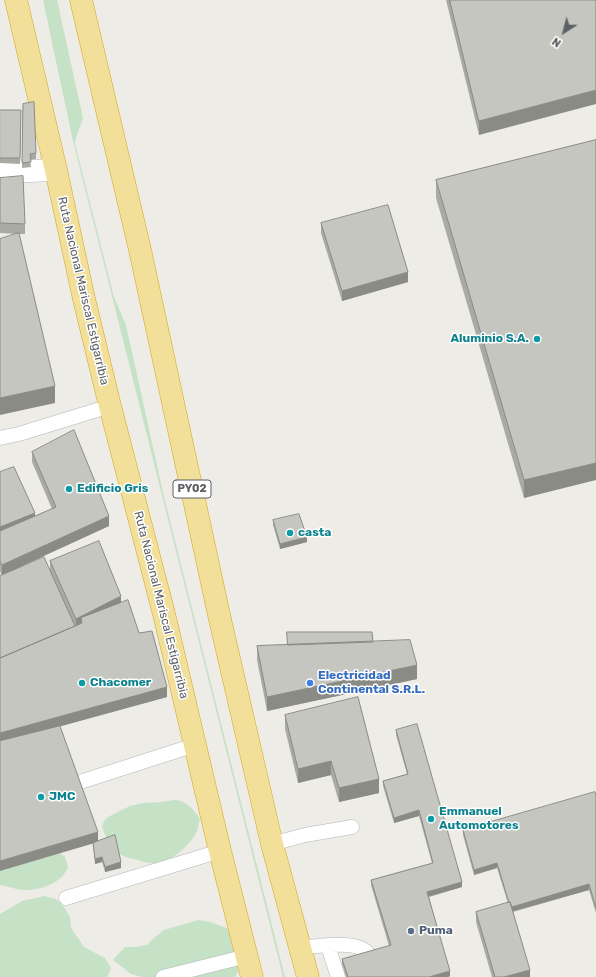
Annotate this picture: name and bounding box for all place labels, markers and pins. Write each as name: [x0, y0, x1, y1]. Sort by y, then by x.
place label: Aluminio S.A.: [450, 332, 529, 346]
marker: Aluminio S.A.: [532, 334, 542, 344]
place label: Edificio Gris: [77, 482, 148, 496]
marker: Edificio Gris: [64, 484, 74, 494]
place label: casta: [298, 526, 331, 540]
marker: casta: [285, 528, 295, 538]
place label: Electricidad Continental S.R.L.: [318, 669, 425, 697]
place label: Chacomer: [90, 676, 151, 690]
marker: Chacomer: [77, 678, 87, 688]
marker: Electricidad Continental S.R.L.: [305, 678, 315, 688]
place label: JMC: [49, 790, 75, 804]
marker: JMC: [36, 792, 46, 802]
place label: Emmanuel Automotores: [439, 805, 519, 833]
marker: Emmanuel Automotores: [426, 814, 436, 824]
place label: Puma: [419, 924, 453, 938]
marker: Puma: [406, 926, 416, 936]

